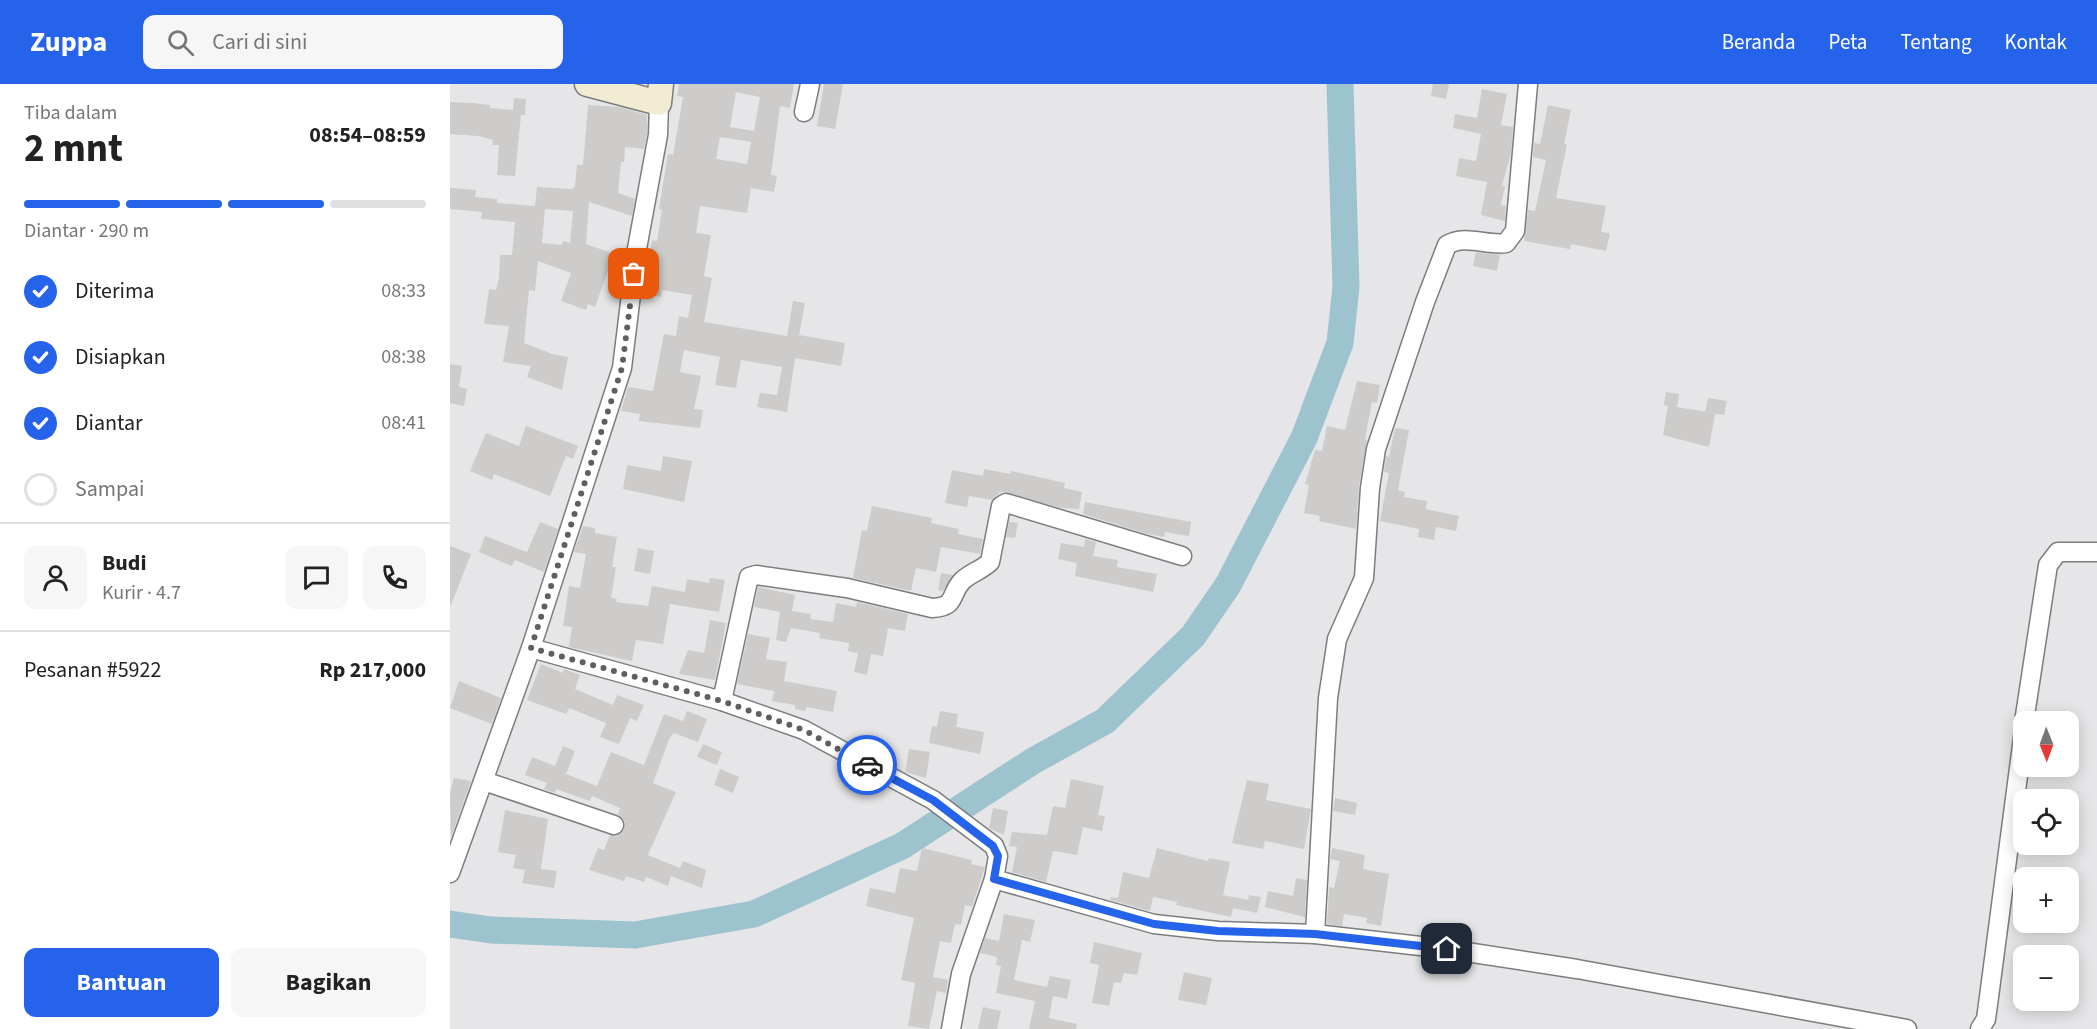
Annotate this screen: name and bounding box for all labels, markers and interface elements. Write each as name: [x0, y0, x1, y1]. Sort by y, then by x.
search box: [143, 15, 563, 69]
text: Zuppa: [30, 22, 107, 62]
icon: search: [164, 26, 197, 59]
text: Cari di sini: [212, 26, 307, 58]
text: Beranda: [1722, 27, 1796, 57]
text: Peta: [1829, 27, 1867, 57]
text: Tentang: [1900, 27, 1971, 57]
text: Kontak: [2004, 27, 2067, 57]
text: Tiba dalam: [24, 99, 117, 127]
text: 08:54–08:59: [309, 119, 426, 151]
text: 2 mnt: [24, 121, 123, 177]
text: Diantar · 290 m: [24, 217, 149, 245]
pin: [608, 248, 659, 299]
icon: bag: [617, 257, 650, 290]
icon: check: [24, 275, 57, 308]
text: Diterima: [75, 275, 154, 307]
text: 08:33: [381, 277, 426, 305]
icon: check: [24, 341, 57, 374]
text: Disiapkan: [75, 341, 166, 373]
text: 08:38: [381, 343, 426, 371]
icon: check: [24, 407, 57, 440]
text: Diantar: [75, 407, 143, 439]
text: 08:41: [381, 409, 426, 437]
text: Sampai: [75, 473, 144, 505]
button: person: [24, 546, 87, 609]
button: chat: [285, 546, 348, 609]
button: phone: [363, 546, 426, 609]
text: Budi: [102, 547, 146, 579]
text: Kurir · 4.7: [102, 579, 181, 607]
text: Pesanan #5922: [24, 654, 161, 686]
text: Rp 217,000: [319, 654, 426, 686]
north arrow: [2013, 711, 2079, 777]
map controls: [2013, 711, 2079, 1011]
courier: [837, 735, 897, 795]
icon: car: [851, 749, 884, 782]
button: locate: [2013, 789, 2079, 855]
button: +: [2013, 867, 2079, 933]
pin: [1421, 923, 1472, 974]
icon: home: [1430, 932, 1463, 965]
button: −: [2013, 945, 2079, 1011]
button: Bantuan: [24, 948, 219, 1017]
button: Bagikan: [231, 948, 426, 1017]

